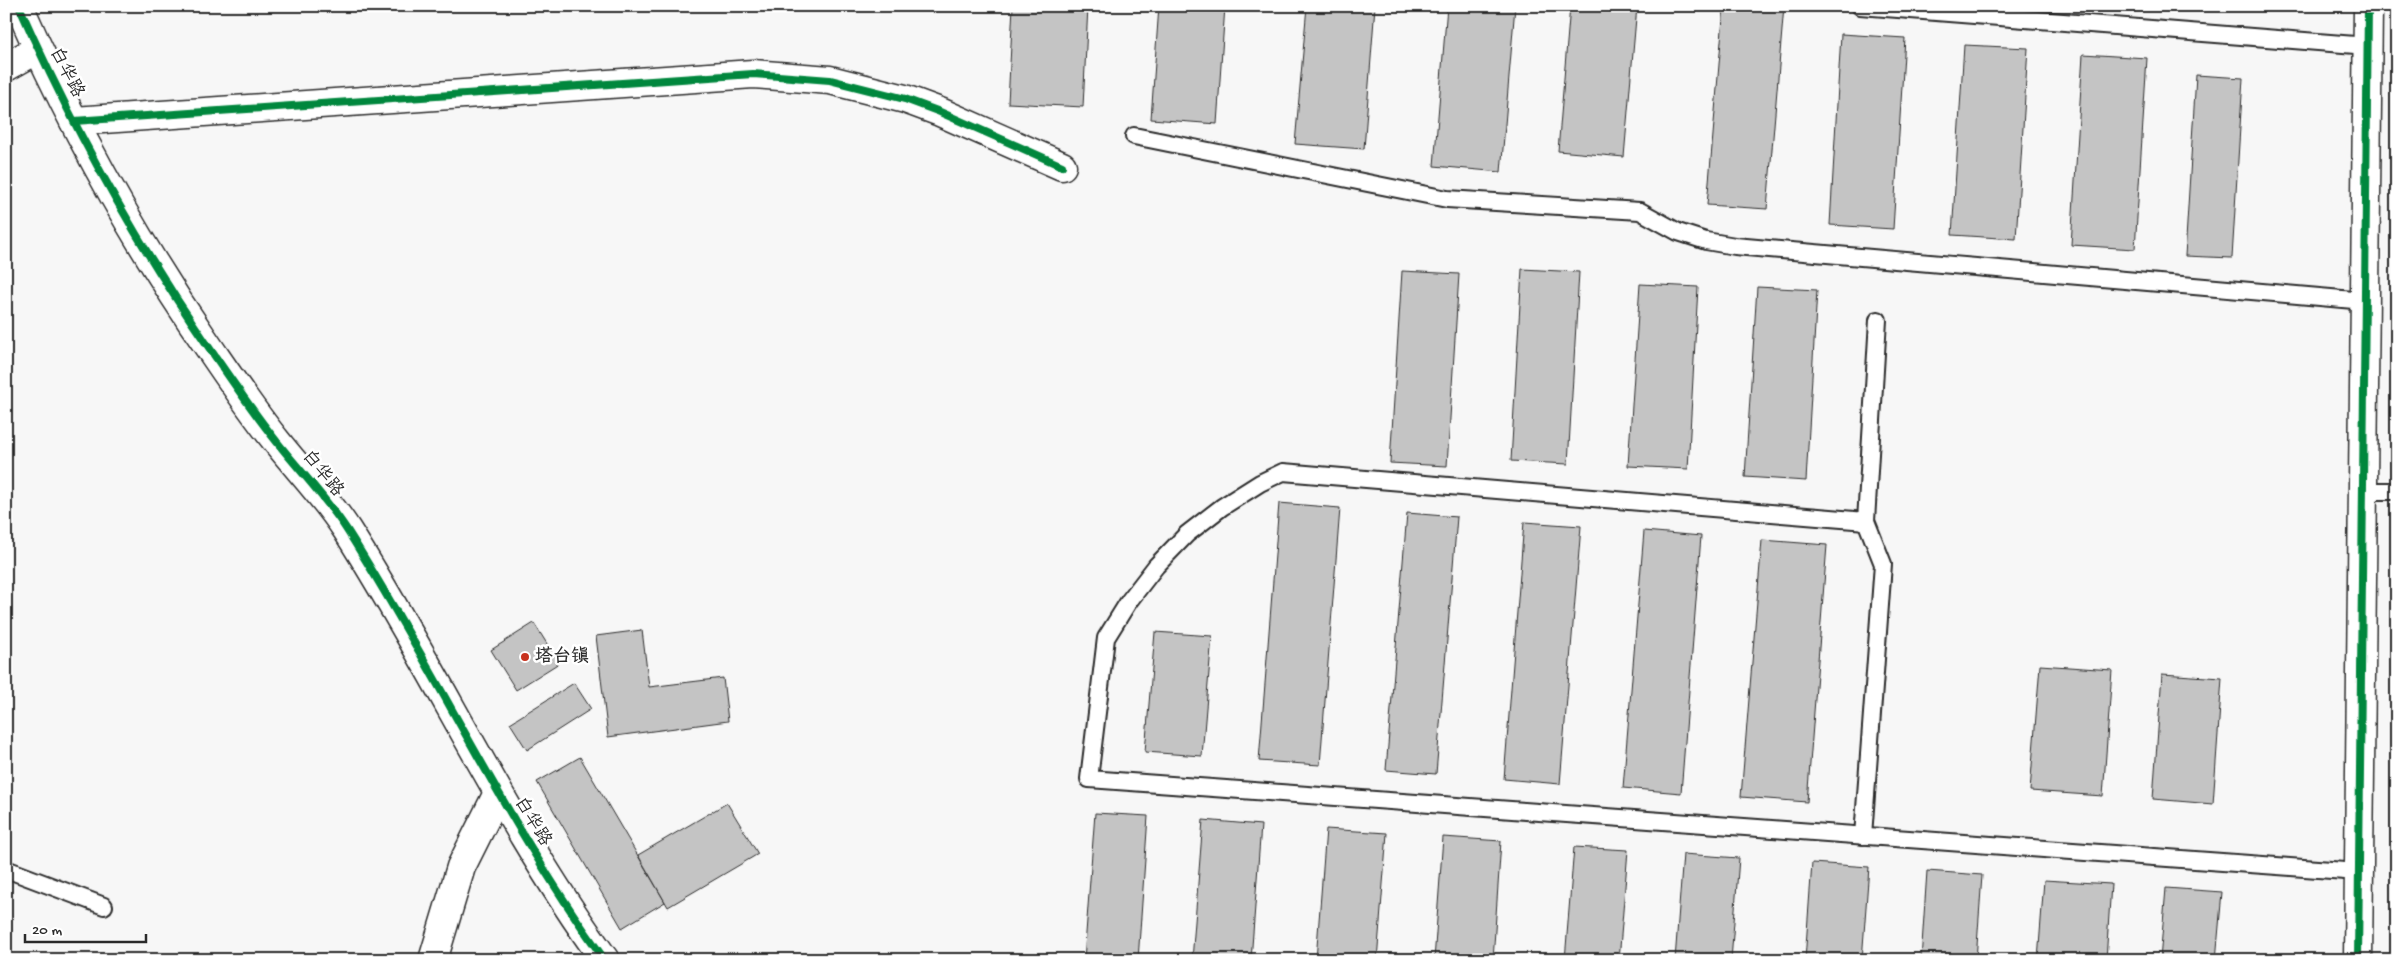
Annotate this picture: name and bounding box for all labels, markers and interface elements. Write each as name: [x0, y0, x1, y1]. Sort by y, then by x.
street label: 白华路: [44, 44, 89, 102]
street label: 白华路: [297, 446, 348, 502]
place label: 塔台镇: [535, 646, 589, 668]
marker: 塔台镇: [519, 651, 531, 663]
street label: 白华路: [509, 793, 556, 851]
scale bar: [25, 911, 146, 943]
text: 20 m: [32, 922, 62, 940]

